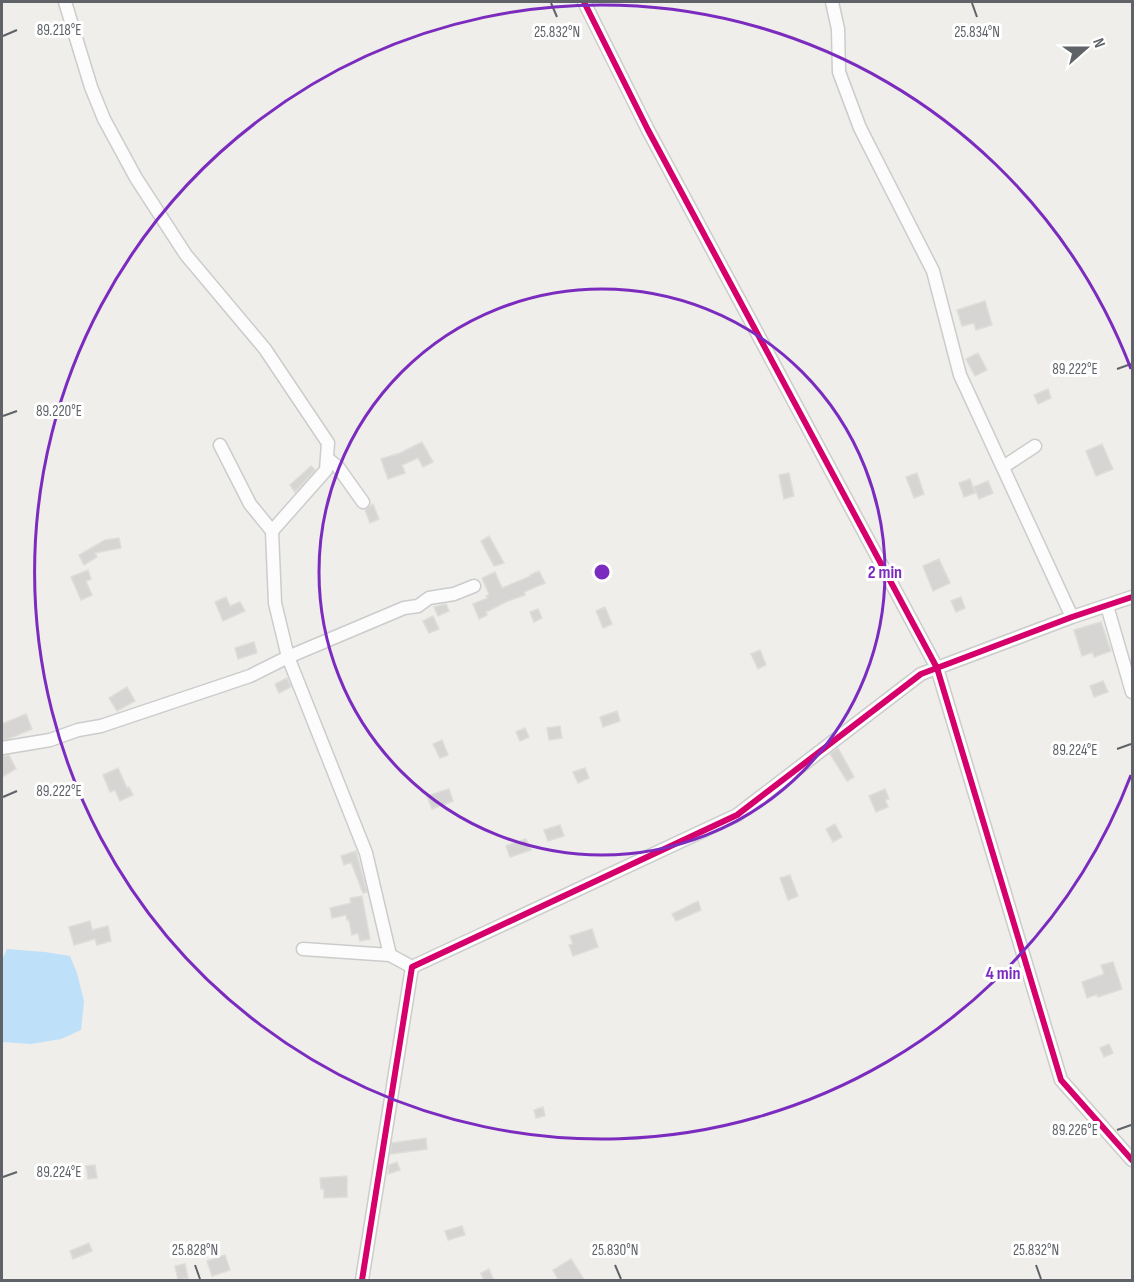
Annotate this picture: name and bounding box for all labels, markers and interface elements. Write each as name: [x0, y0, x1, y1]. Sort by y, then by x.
north arrow: [1056, 18, 1116, 78]
text: 89.218°E: [37, 21, 81, 40]
text: 25.832°N: [534, 23, 580, 42]
text: 25.834°N: [954, 23, 1000, 42]
text: N: [1088, 36, 1109, 51]
text: 89.222°E: [1052, 360, 1098, 379]
text: 89.220°E: [36, 402, 82, 421]
centre of rings: [592, 562, 612, 582]
text: 2 min: [868, 562, 902, 583]
text: 89.224°E: [1053, 741, 1097, 760]
text: 89.222°E: [36, 782, 82, 801]
text: 4 min: [986, 963, 1020, 984]
text: 89.226°E: [1052, 1121, 1098, 1140]
text: 89.224°E: [37, 1163, 81, 1182]
text: 25.828°N: [172, 1241, 218, 1260]
text: 25.830°N: [592, 1241, 638, 1260]
text: 25.832°N: [1013, 1241, 1059, 1260]

